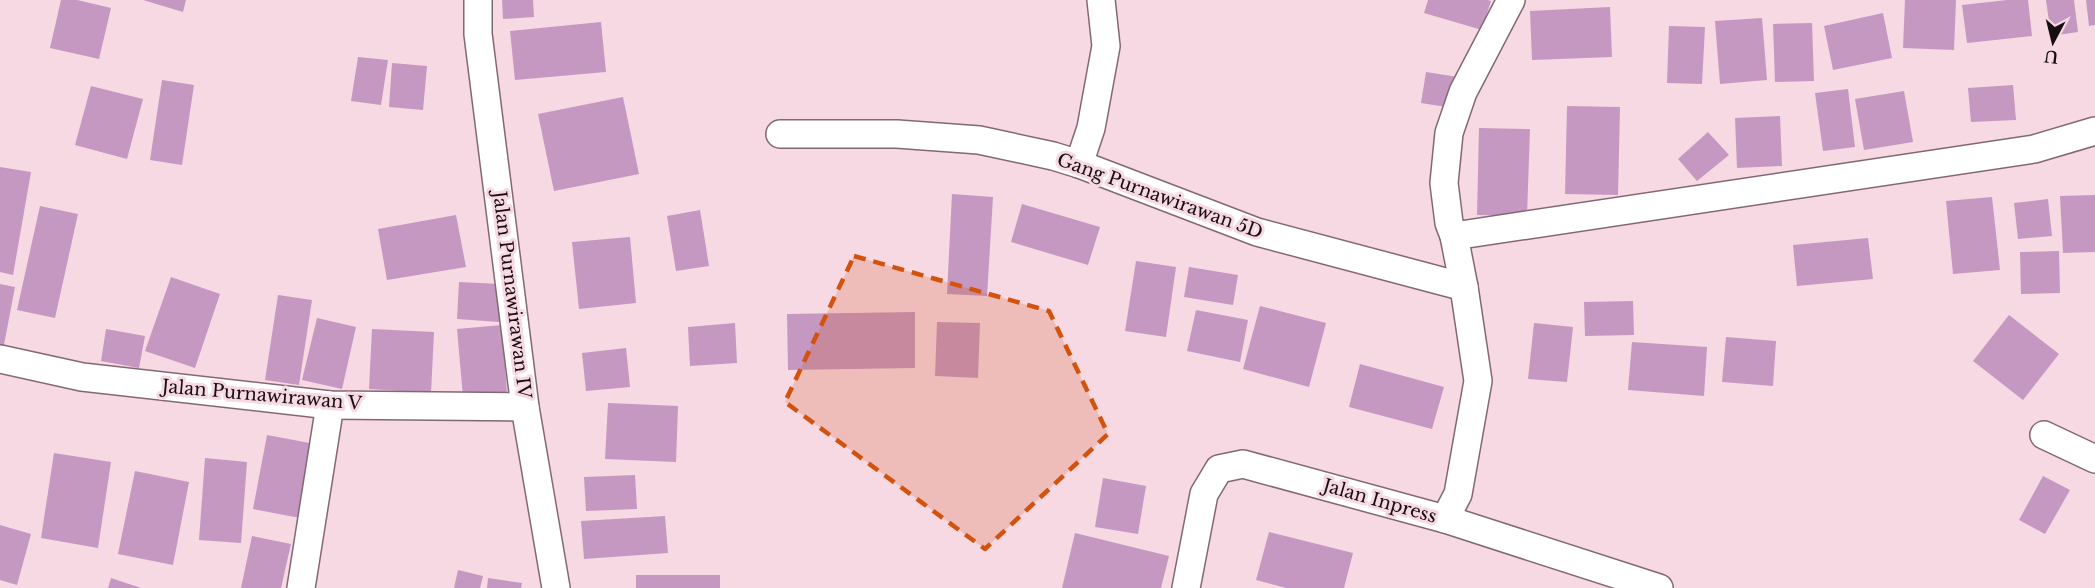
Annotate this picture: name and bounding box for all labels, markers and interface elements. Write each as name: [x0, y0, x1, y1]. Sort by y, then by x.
north arrow: [2023, 12, 2083, 72]
text: U: [2043, 46, 2059, 68]
street label: Gang Purnawirawan 5D: [1054, 148, 1266, 244]
street label: Jalan Purnawirawan IV: [488, 188, 536, 401]
street label: Jalan Purnawirawan V: [159, 375, 364, 415]
street label: Jalan Inpress: [1319, 474, 1439, 528]

